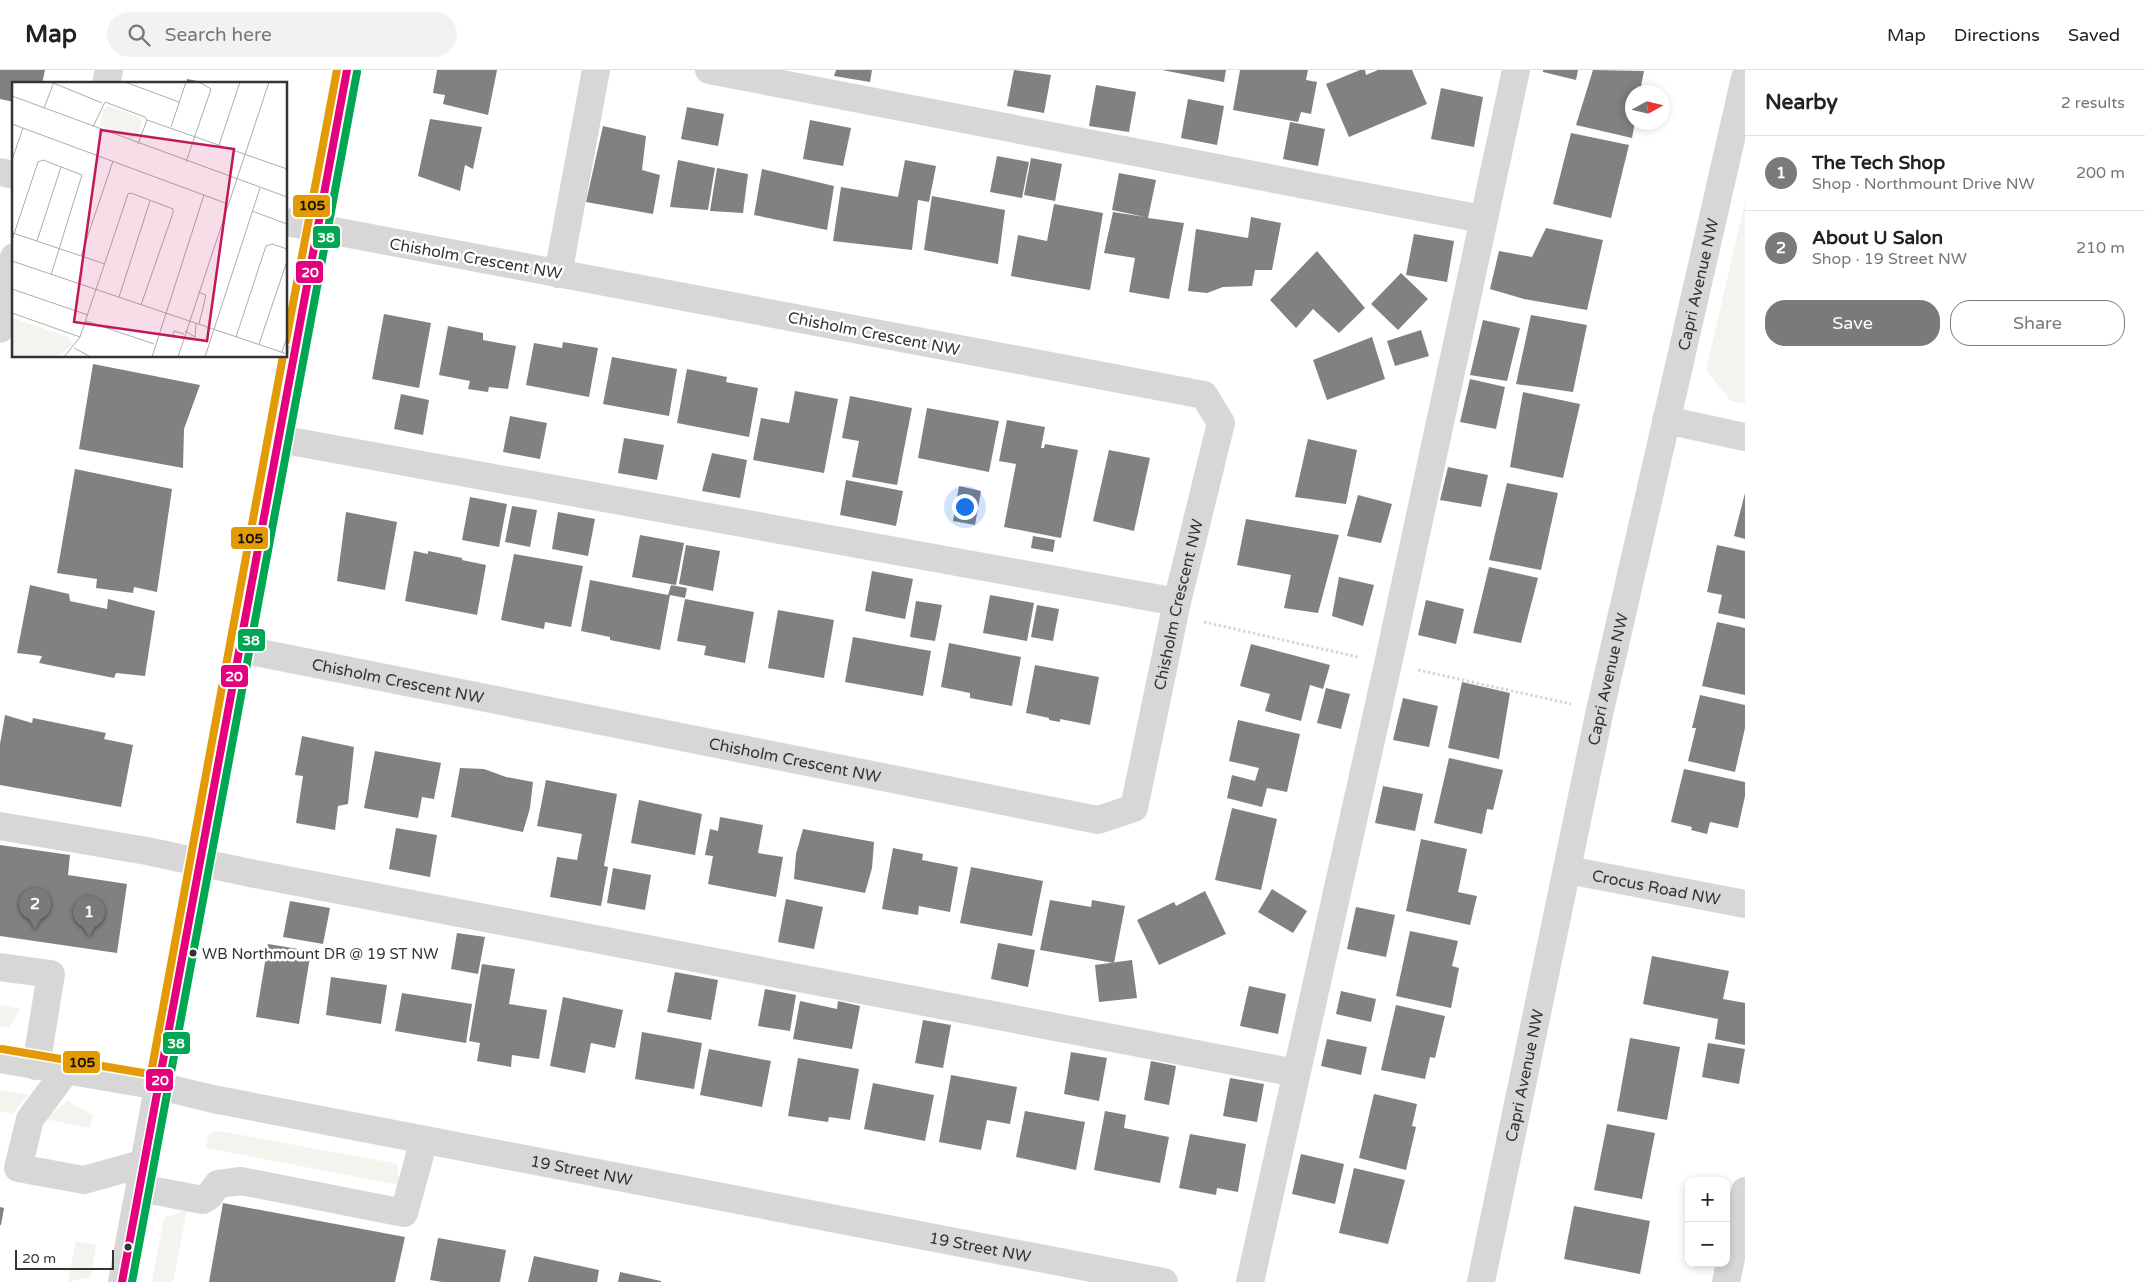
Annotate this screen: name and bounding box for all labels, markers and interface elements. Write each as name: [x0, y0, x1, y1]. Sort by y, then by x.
search box: [107, 12, 457, 57]
text: Map: [25, 20, 77, 49]
icon: search: [125, 21, 153, 49]
text: Search here: [165, 24, 272, 46]
text: Map: [1887, 24, 1926, 46]
text: Directions: [1954, 24, 2040, 46]
text: Saved: [2068, 24, 2120, 46]
inset map: [12, 82, 288, 358]
north arrow: [1625, 85, 1670, 130]
text: Nearby: [1765, 90, 1838, 115]
text: 2 results: [2061, 93, 2125, 113]
text: The Tech Shop: [1812, 152, 1945, 174]
text: 1: [1776, 163, 1786, 183]
text: 200 m: [2076, 163, 2125, 183]
text: Shop · Northmount Drive NW: [1812, 174, 2035, 194]
line badge: 105: [292, 194, 331, 218]
text: 105: [299, 197, 325, 214]
street label: Capri Avenue NW: [1674, 216, 1723, 353]
line badge: 38: [312, 225, 341, 249]
text: About U Salon: [1812, 227, 1943, 249]
text: 38: [317, 229, 335, 246]
street label: Chisholm Crescent NW: [388, 234, 564, 284]
text: 2: [1776, 238, 1786, 258]
text: 210 m: [2076, 238, 2125, 258]
text: Shop · 19 Street NW: [1812, 249, 1967, 269]
line badge: 20: [295, 260, 324, 284]
text: 20: [301, 264, 319, 281]
button: Save: [1765, 300, 1940, 346]
button: Share: [1950, 300, 2125, 346]
street label: Chisholm Crescent NW: [786, 307, 962, 360]
your location: [952, 494, 978, 520]
street label: Chisholm Crescent NW: [1150, 517, 1208, 692]
line badge: 105: [230, 526, 269, 550]
text: 105: [237, 530, 263, 547]
street label: Capri Avenue NW: [1584, 611, 1633, 747]
line badge: 38: [237, 628, 266, 652]
text: 38: [242, 632, 260, 649]
street label: Chisholm Crescent NW: [310, 655, 485, 708]
line badge: 20: [220, 664, 249, 688]
text: 20: [225, 668, 243, 685]
street label: Chisholm Crescent NW: [707, 734, 883, 788]
street label: Crocus Road NW: [1590, 866, 1722, 910]
pin: 2: [19, 888, 51, 929]
pin: 1: [73, 896, 105, 937]
place label: WB Northmount DR @ 19 ST NW: [202, 945, 439, 963]
marker: WB Northmount DR @ 19 ST NW: [188, 948, 198, 958]
street label: Capri Avenue NW: [1501, 1007, 1549, 1144]
line badge: 38: [162, 1031, 191, 1055]
text: 38: [167, 1035, 185, 1052]
line badge: 105: [62, 1050, 101, 1074]
text: 105: [69, 1054, 95, 1071]
line badge: 20: [145, 1068, 174, 1092]
text: 20: [151, 1072, 169, 1089]
street label: 19 Street NW: [529, 1151, 634, 1190]
map controls: [1685, 1177, 1730, 1267]
button: +: [1685, 1177, 1730, 1222]
button: −: [1685, 1222, 1730, 1267]
street label: 19 Street NW: [927, 1228, 1033, 1267]
unlabelled marker: [123, 1242, 133, 1252]
scale bar: [15, 1247, 114, 1270]
text: 20 m: [22, 1250, 56, 1267]

